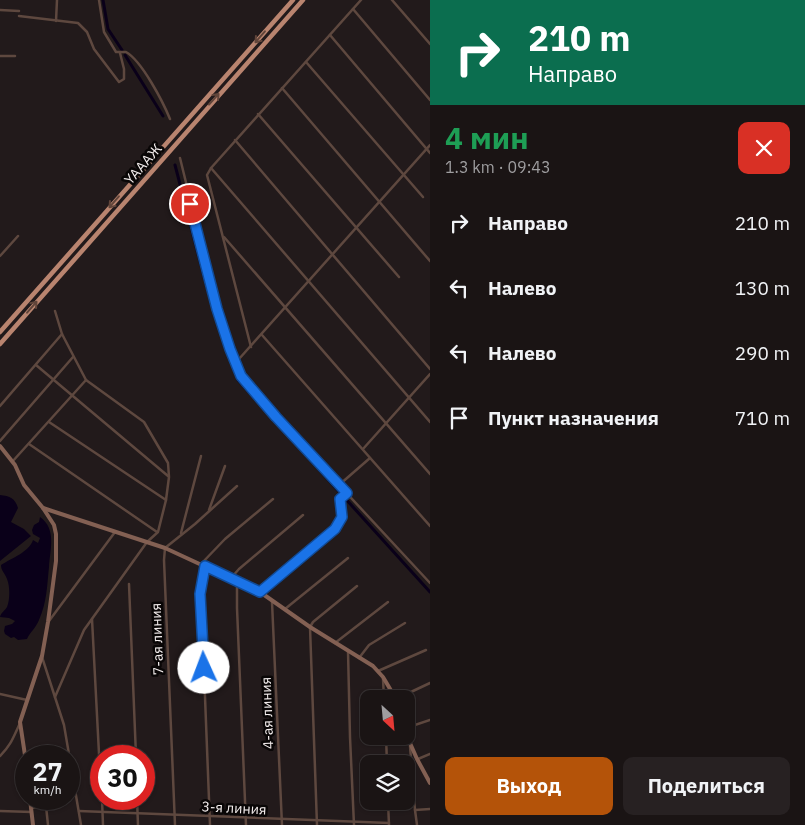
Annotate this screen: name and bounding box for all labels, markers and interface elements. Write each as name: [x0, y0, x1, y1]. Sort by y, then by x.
text: 210 m: [528, 15, 631, 61]
icon: right: [445, 20, 510, 85]
one-way arrow: [255, 30, 266, 43]
text: Направо: [528, 59, 617, 88]
one-way arrow: [209, 93, 220, 106]
text: 4 мин: [445, 118, 529, 157]
button: close: [738, 122, 790, 174]
street label: ҮАААЖ: [120, 140, 166, 188]
text: 1.3 km · 09:43: [445, 157, 551, 177]
pin: [169, 183, 211, 225]
icon: arrive: [176, 190, 204, 218]
one-way arrow: [108, 195, 120, 208]
icon: right: [445, 209, 473, 237]
text: Направо: [488, 211, 568, 235]
text: 210 m: [735, 211, 790, 235]
icon: left: [445, 274, 473, 302]
text: Налево: [488, 276, 557, 300]
text: 130 m: [735, 276, 790, 300]
one-way arrow: [26, 301, 38, 314]
icon: left: [445, 339, 473, 367]
text: Налево: [488, 341, 557, 365]
text: 290 m: [735, 341, 790, 365]
icon: arrive: [445, 404, 473, 432]
text: Пункт назначения: [488, 406, 659, 430]
text: 710 m: [735, 406, 790, 430]
street label: 7-ая линия: [147, 603, 167, 675]
position arrow: [177, 641, 229, 693]
street label: 4-ая линия: [257, 677, 277, 749]
north arrow: [360, 690, 415, 745]
map controls: [360, 690, 415, 810]
speed limit sign: 30: [90, 745, 155, 810]
text: 27: [32, 755, 63, 788]
button: layers: [360, 755, 415, 810]
button: Выход: [445, 757, 613, 815]
button: Поделиться: [623, 757, 790, 815]
text: km/h: [33, 782, 62, 797]
street label: 3-я линия: [201, 797, 267, 819]

